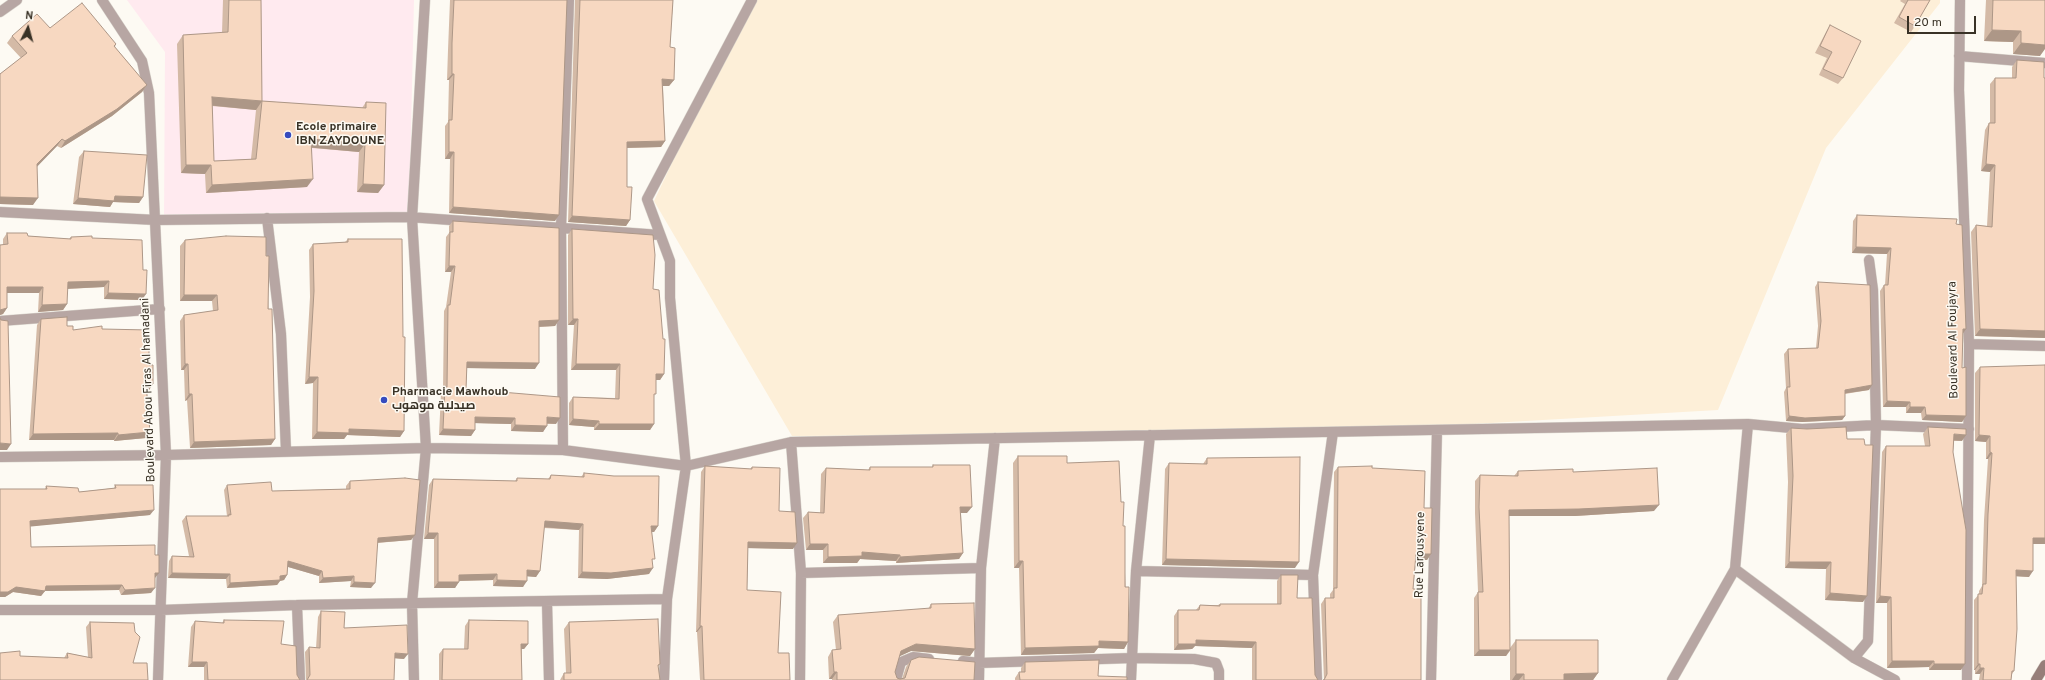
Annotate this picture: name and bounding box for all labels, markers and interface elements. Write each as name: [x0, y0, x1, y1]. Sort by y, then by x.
north arrow: [8, 8, 48, 48]
scale bar: [1909, 8, 1978, 34]
text: N: [25, 9, 34, 23]
text: 20 m: [1914, 15, 1942, 31]
place label: Ecole primaire IBN ZAYDOUNE: [296, 121, 384, 149]
marker: Ecole primaire IBN ZAYDOUNE: [283, 130, 293, 140]
street label: Boulevard Al Foujayra: [1946, 281, 1962, 399]
street label: Boulevard Abou Firas Al hamadani: [139, 298, 159, 482]
place label: Pharmacie Mawhoub صيدلية موهوب: [392, 386, 509, 414]
marker: Pharmacie Mawhoub صيدلية موهوب: [379, 395, 389, 405]
street label: Rue Larousyene: [1413, 512, 1429, 598]

